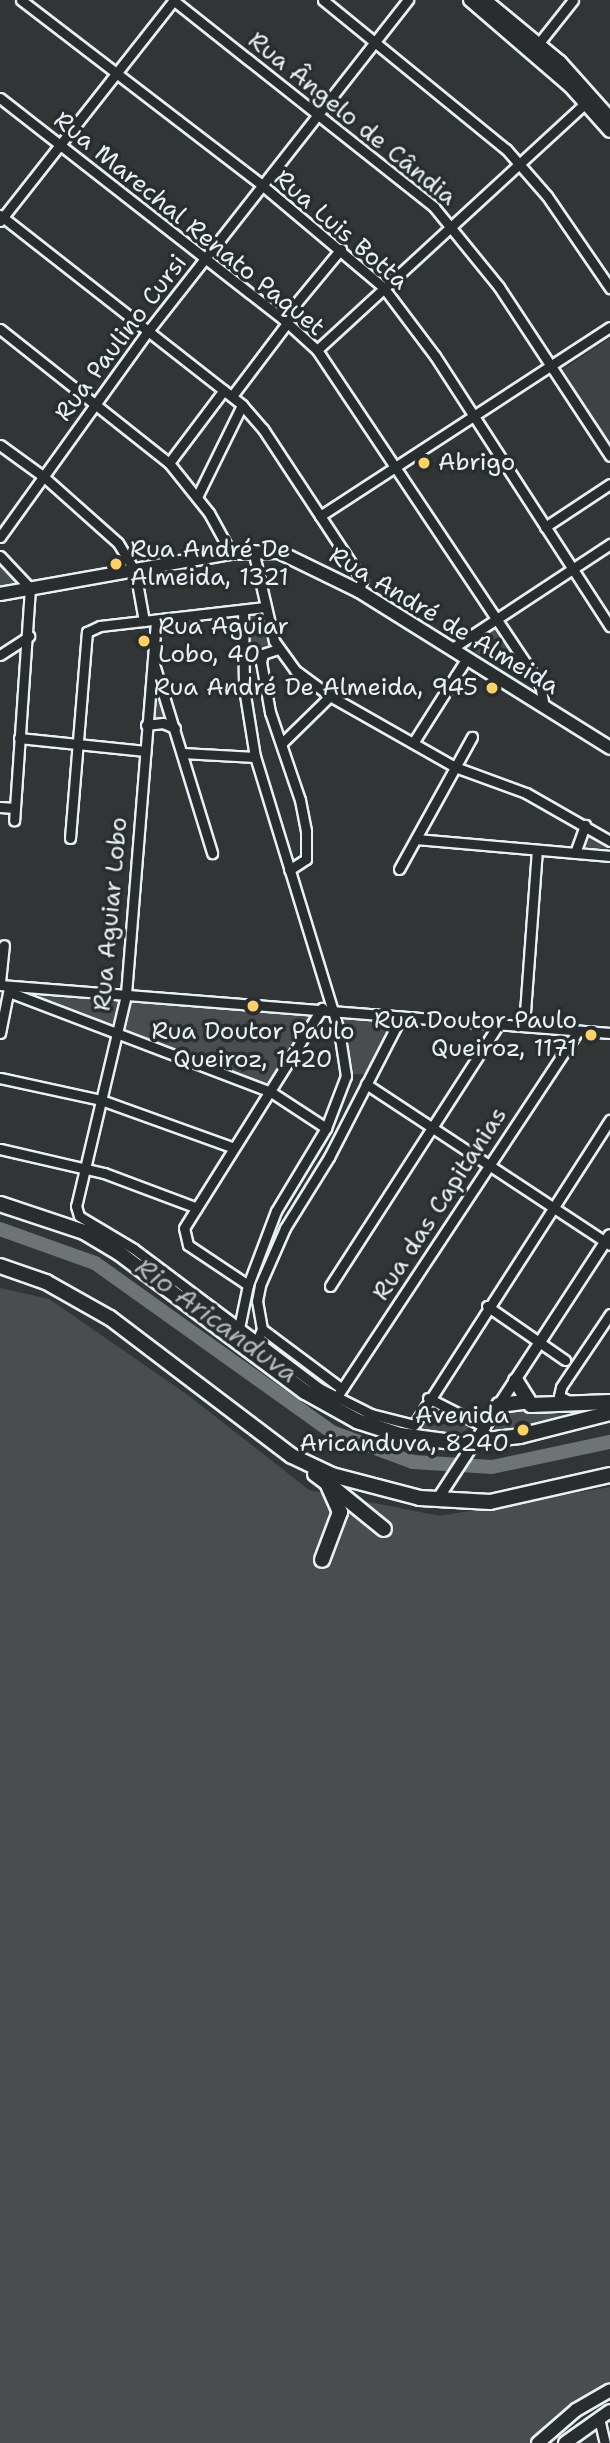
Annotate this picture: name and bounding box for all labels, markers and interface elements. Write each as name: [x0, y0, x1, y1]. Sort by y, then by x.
street label: Rua Ângelo de Cândia: [242, 26, 462, 212]
street label: Rua Marechal Renato Paquet: [48, 106, 330, 342]
street label: Rua Luis Botta: [268, 164, 414, 296]
street label: Rua Paulino Cursi: [49, 249, 193, 427]
place label: Abrigo: [438, 449, 515, 477]
marker: Abrigo: [416, 455, 432, 471]
place label: Rua André De Almeida, 1321: [130, 536, 290, 592]
street label: Rua André de Almeida: [324, 541, 564, 701]
marker: Rua André De Almeida, 1321: [108, 556, 124, 572]
place label: Rua Aguiar Lobo, 40: [158, 613, 289, 669]
marker: Rua Aguiar Lobo, 40: [136, 633, 152, 649]
place label: Rua André De Almeida, 945: [154, 674, 478, 702]
marker: Rua André De Almeida, 945: [484, 680, 500, 696]
street label: Rua Aguiar Lobo: [88, 816, 134, 1012]
marker: Rua Doutor Paulo Queiroz, 1420: [245, 998, 261, 1014]
place label: Rua Doutor Paulo Queiroz, 1171: [374, 1007, 577, 1063]
place label: Rua Doutor Paulo Queiroz, 1420: [152, 1018, 354, 1074]
marker: Rua Doutor Paulo Queiroz, 1171: [583, 1027, 599, 1043]
street label: Rua das Capitanias: [367, 1102, 513, 1306]
water label: Rio Aricanduva: [130, 1251, 304, 1389]
place label: Avenida Aricanduva, 8240: [300, 1402, 509, 1458]
marker: Avenida Aricanduva, 8240: [515, 1422, 531, 1438]

